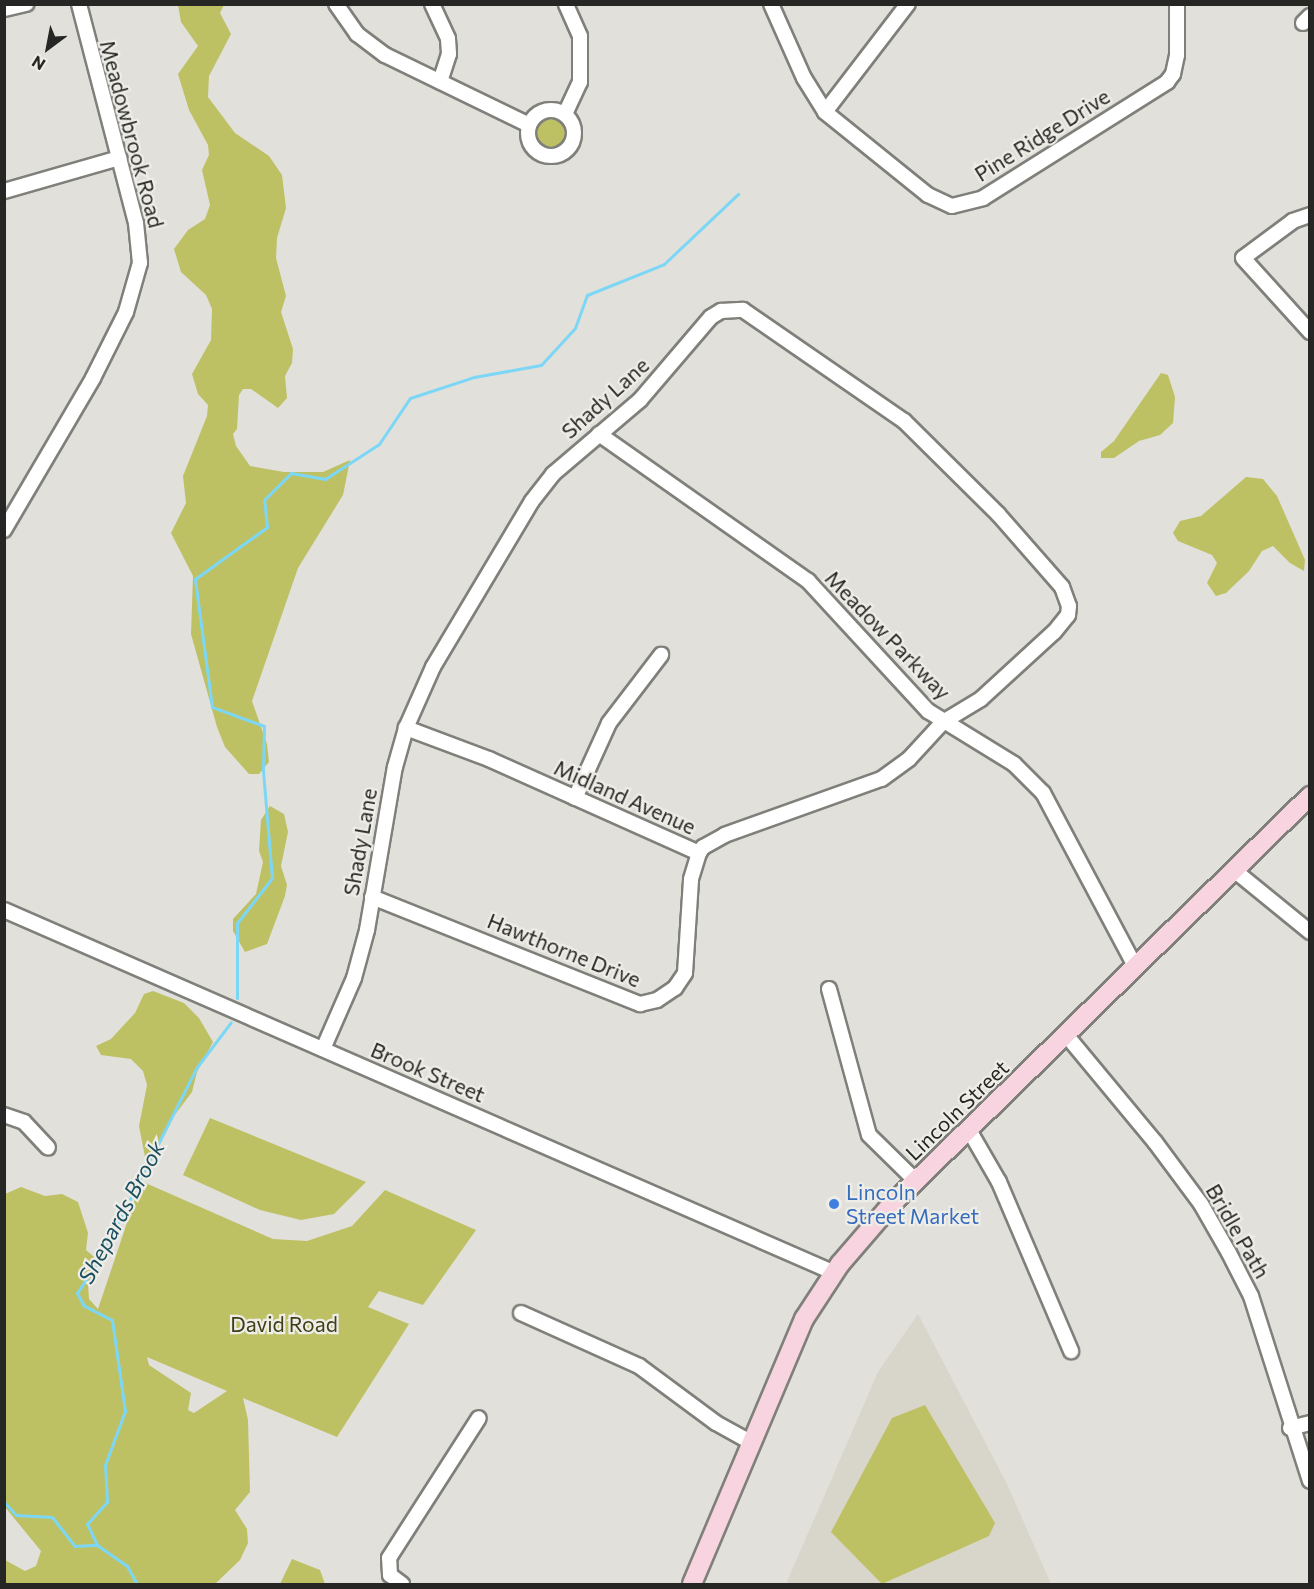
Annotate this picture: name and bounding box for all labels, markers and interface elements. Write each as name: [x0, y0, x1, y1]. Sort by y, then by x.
north arrow: [18, 18, 78, 78]
street label: Meadowbrook Road: [95, 37, 169, 231]
text: N: [28, 52, 48, 75]
street label: Pine Ridge Drive: [970, 83, 1114, 187]
street label: Shady Lane: [556, 352, 654, 444]
street label: Meadow Parkway: [820, 565, 956, 705]
street label: Midland Avenue: [550, 755, 700, 839]
street label: Shady Lane: [338, 786, 382, 898]
street label: Hawthorne Drive: [484, 908, 644, 992]
street label: Brook Street: [367, 1037, 489, 1107]
street label: Lincoln Street: [900, 1055, 1014, 1165]
water label: Shepards Brook: [72, 1136, 170, 1288]
place label: Lincoln Street Market: [846, 1179, 979, 1229]
street label: Bridle Path: [1201, 1179, 1275, 1283]
marker: Lincoln Street Market: [827, 1197, 841, 1211]
park label: David Road: [230, 1311, 338, 1337]

